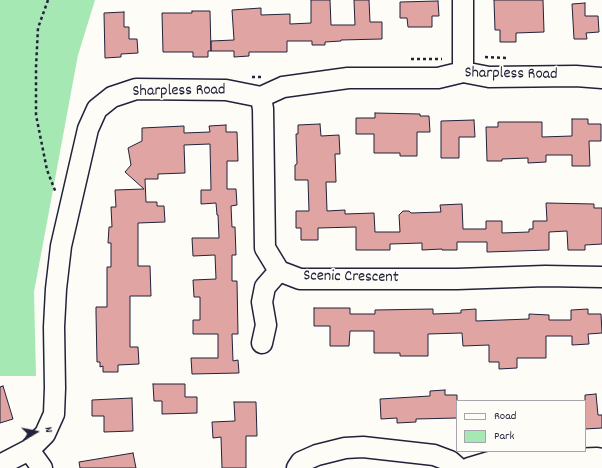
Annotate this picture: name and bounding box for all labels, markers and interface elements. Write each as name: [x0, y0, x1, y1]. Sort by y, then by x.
street label: Sharpless Road: [464, 65, 558, 85]
street label: Sharpless Road: [132, 82, 226, 102]
street label: Scenic Crescent: [303, 268, 399, 288]
legend: [456, 400, 586, 452]
text: Road: [494, 408, 516, 425]
north arrow: [16, 412, 56, 452]
text: N: [39, 426, 56, 434]
text: Park: [494, 428, 514, 445]

